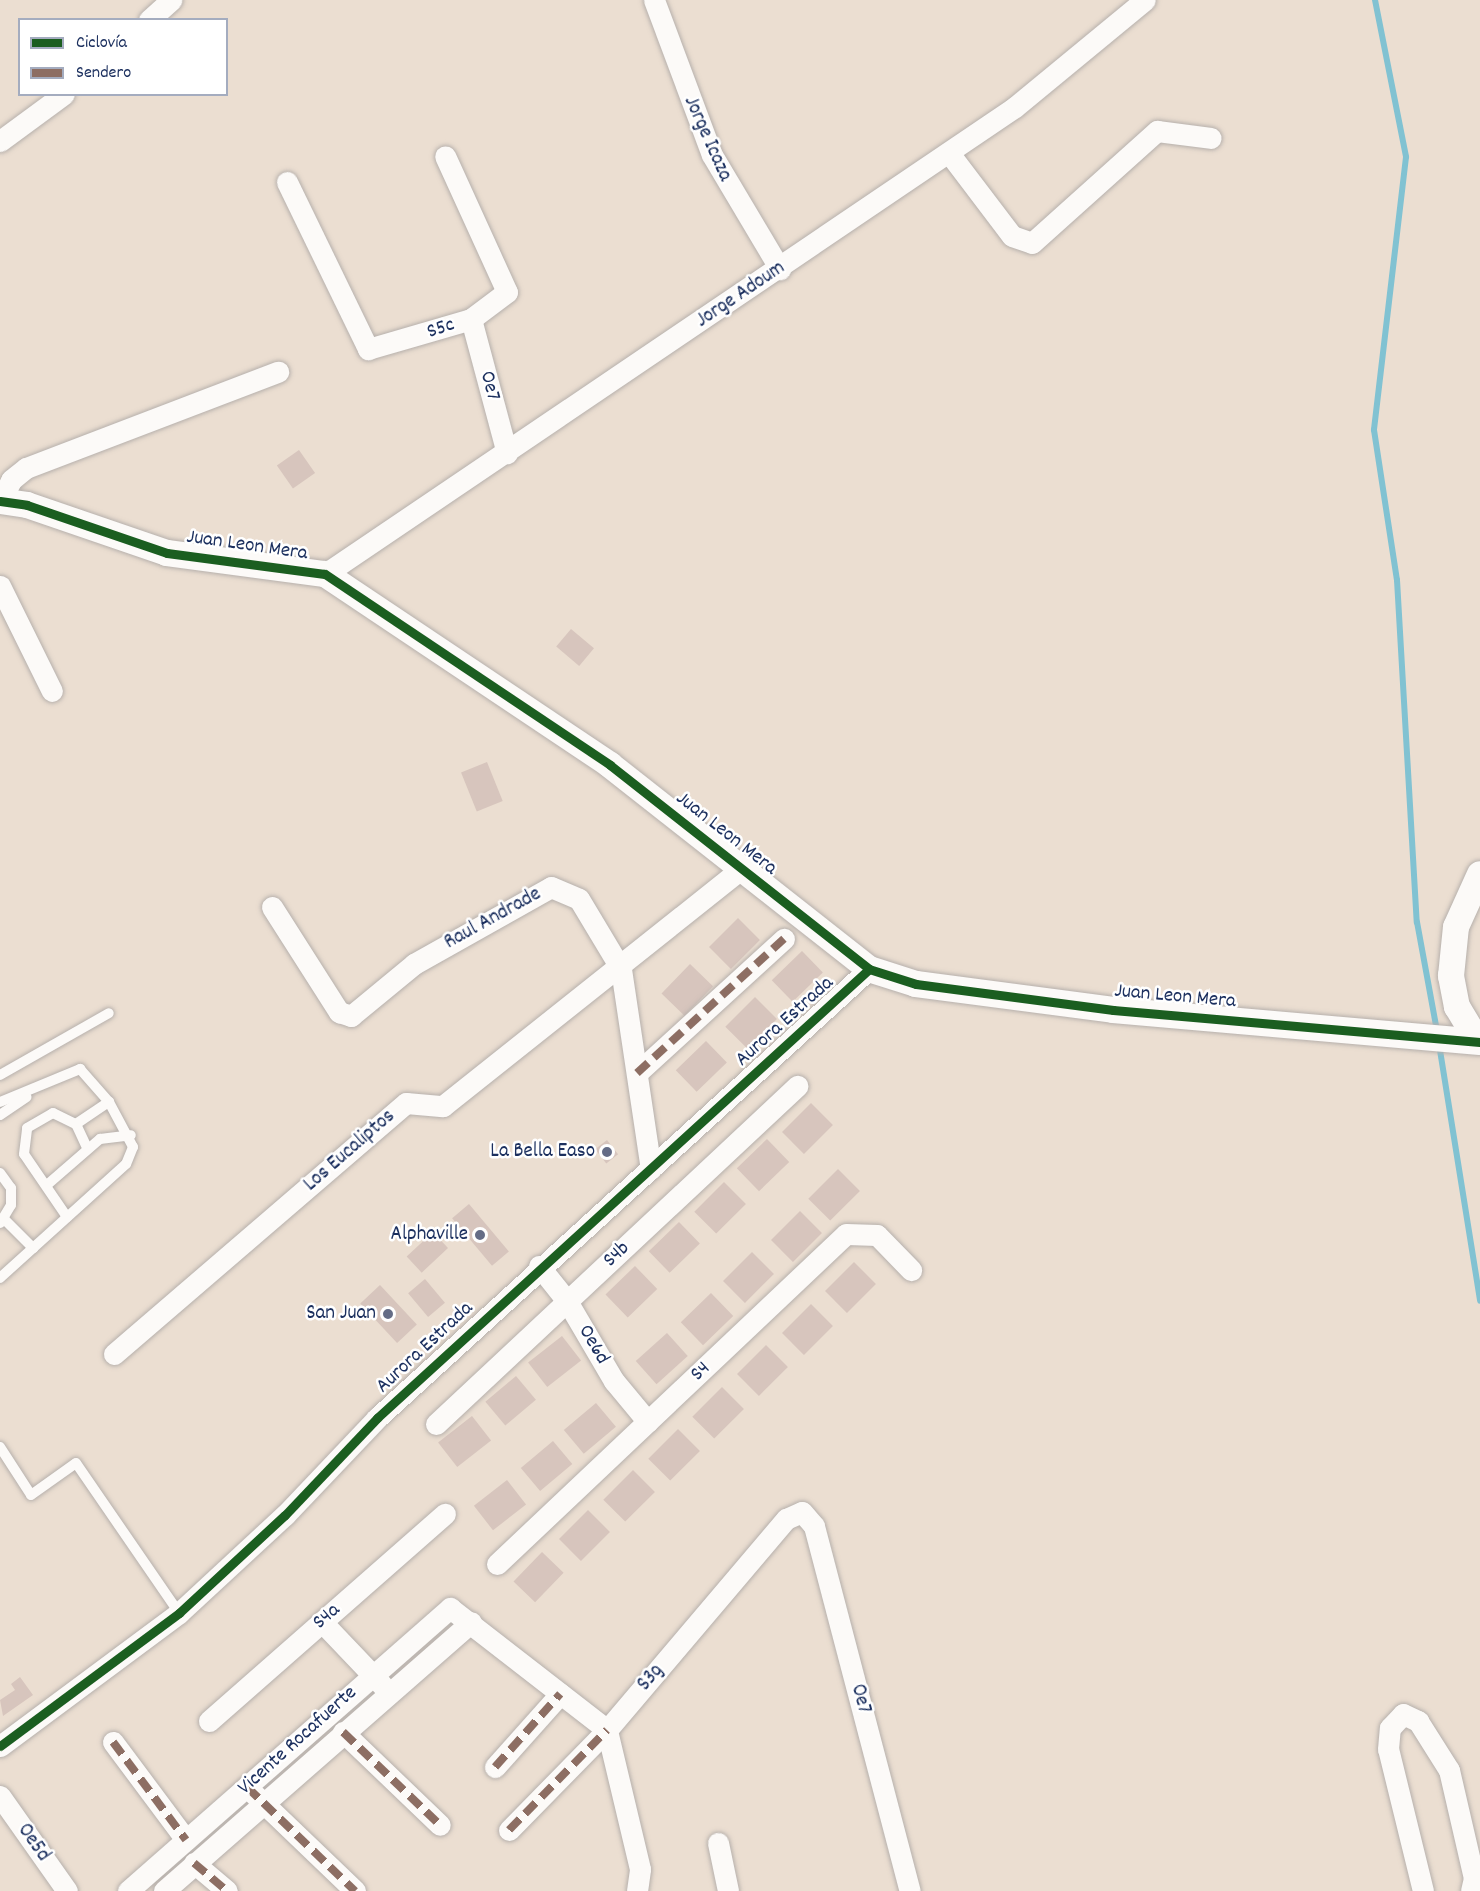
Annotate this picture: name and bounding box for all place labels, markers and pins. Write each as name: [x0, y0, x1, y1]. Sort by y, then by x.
place label: La Bella Easo: [490, 1139, 595, 1165]
marker: La Bella Easo: [600, 1145, 614, 1159]
place label: Alphaville: [391, 1222, 468, 1248]
marker: Alphaville: [473, 1228, 487, 1242]
place label: San Juan: [306, 1301, 376, 1327]
marker: San Juan: [381, 1307, 395, 1321]

